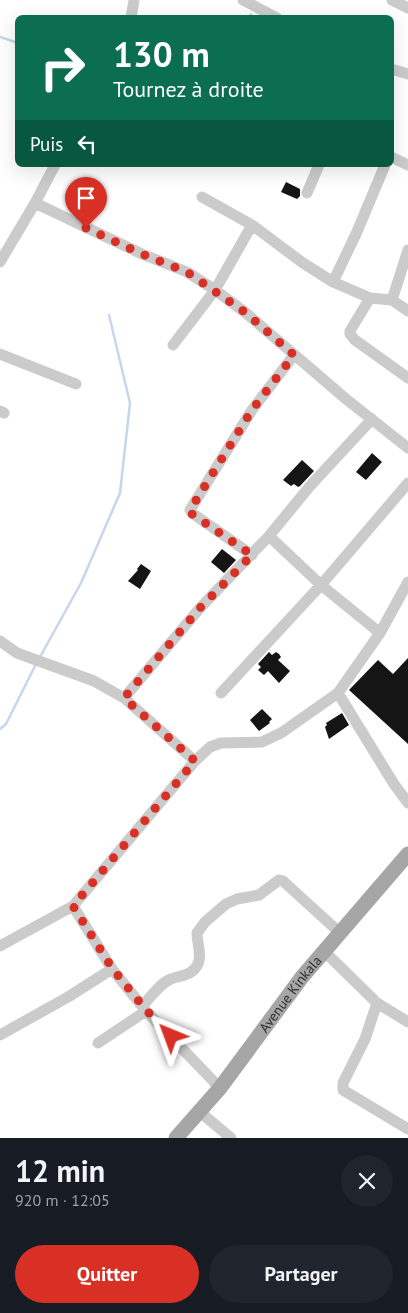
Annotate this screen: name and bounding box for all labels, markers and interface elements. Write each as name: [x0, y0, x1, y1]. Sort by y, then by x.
text: 130 m: [113, 31, 210, 77]
icon: right: [30, 35, 95, 100]
text: Tournez à droite: [113, 75, 264, 103]
icon: left: [73, 130, 101, 158]
text: Puis: [30, 132, 63, 156]
pin: [65, 177, 107, 228]
icon: arrive: [72, 184, 100, 212]
street label: Avenue Kinkala: [255, 952, 326, 1036]
position arrow: [144, 1009, 196, 1061]
text: 12 min: [15, 1151, 105, 1190]
button: close: [341, 1155, 393, 1207]
text: 920 m · 12:05: [15, 1190, 110, 1210]
button: Quitter: [15, 1245, 199, 1303]
button: Partager: [209, 1245, 393, 1303]

